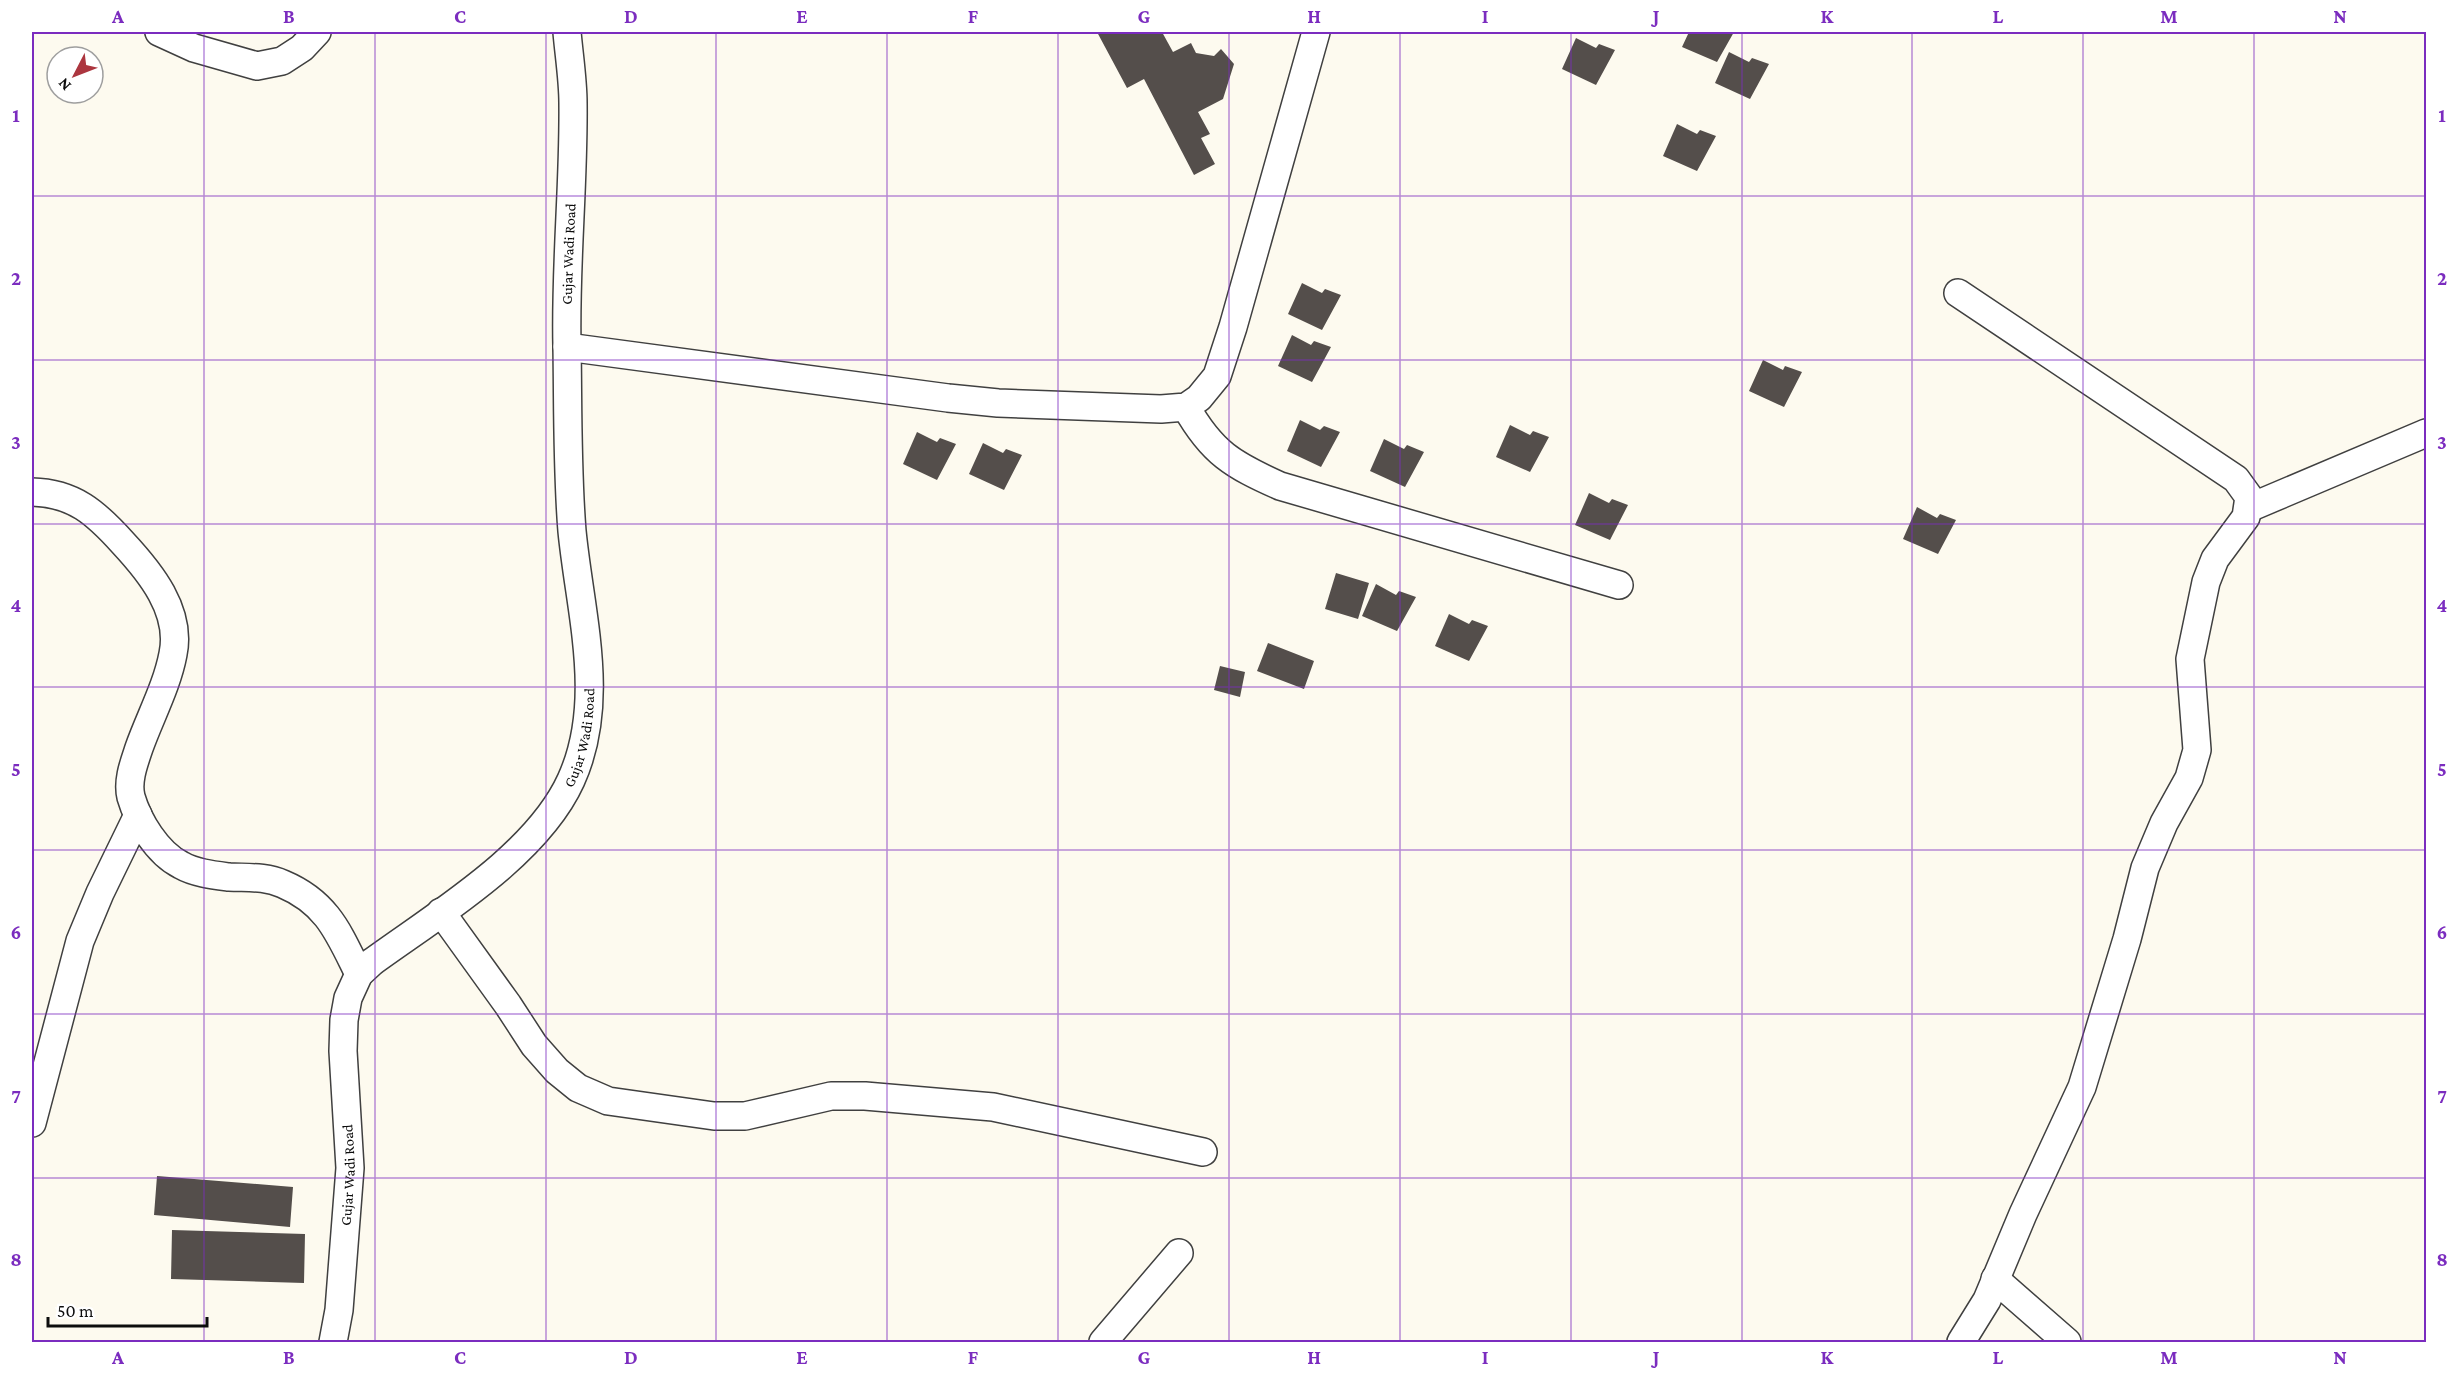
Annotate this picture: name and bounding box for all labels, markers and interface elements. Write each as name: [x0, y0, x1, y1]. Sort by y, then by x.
text: A: [111, 5, 125, 27]
text: B: [283, 5, 295, 27]
text: C: [454, 5, 466, 27]
text: D: [624, 5, 638, 27]
text: E: [796, 5, 808, 27]
text: F: [968, 5, 979, 27]
text: G: [1138, 5, 1151, 27]
text: H: [1307, 5, 1321, 27]
text: I: [1482, 5, 1489, 27]
text: J: [1651, 5, 1660, 27]
text: K: [1821, 5, 1835, 27]
text: L: [1993, 5, 2004, 27]
text: M: [2160, 5, 2178, 27]
text: N: [2333, 5, 2347, 27]
north arrow: [45, 45, 105, 105]
text: N: [54, 75, 74, 94]
text: 1: [12, 104, 20, 126]
text: 1: [2438, 104, 2446, 126]
street label: Gujar Wadi Road: [559, 203, 579, 305]
text: 2: [11, 267, 21, 289]
text: 2: [2437, 267, 2447, 289]
text: 3: [11, 431, 21, 453]
text: 3: [2437, 431, 2447, 453]
text: 4: [11, 594, 22, 616]
text: 4: [2437, 594, 2448, 616]
street label: Gujar Wadi Road: [561, 688, 597, 790]
text: 5: [11, 758, 21, 780]
text: 5: [2437, 758, 2447, 780]
text: 6: [11, 921, 21, 943]
text: 6: [2437, 921, 2447, 943]
text: 7: [11, 1085, 21, 1107]
text: 7: [2437, 1085, 2447, 1107]
street label: Gujar Wadi Road: [338, 1124, 358, 1226]
text: 8: [10, 1248, 22, 1270]
text: 8: [2436, 1248, 2448, 1270]
scale bar: [48, 1290, 207, 1328]
text: 50 m: [57, 1301, 94, 1321]
text: A: [111, 1346, 125, 1368]
text: B: [283, 1346, 295, 1368]
text: C: [454, 1346, 466, 1368]
text: D: [624, 1346, 638, 1368]
text: E: [796, 1346, 808, 1368]
text: F: [968, 1346, 979, 1368]
text: G: [1138, 1346, 1151, 1368]
text: H: [1307, 1346, 1321, 1368]
text: I: [1482, 1346, 1489, 1368]
text: J: [1651, 1346, 1660, 1368]
text: K: [1821, 1346, 1835, 1368]
text: L: [1993, 1346, 2004, 1368]
text: M: [2160, 1346, 2178, 1368]
text: N: [2333, 1346, 2347, 1368]

